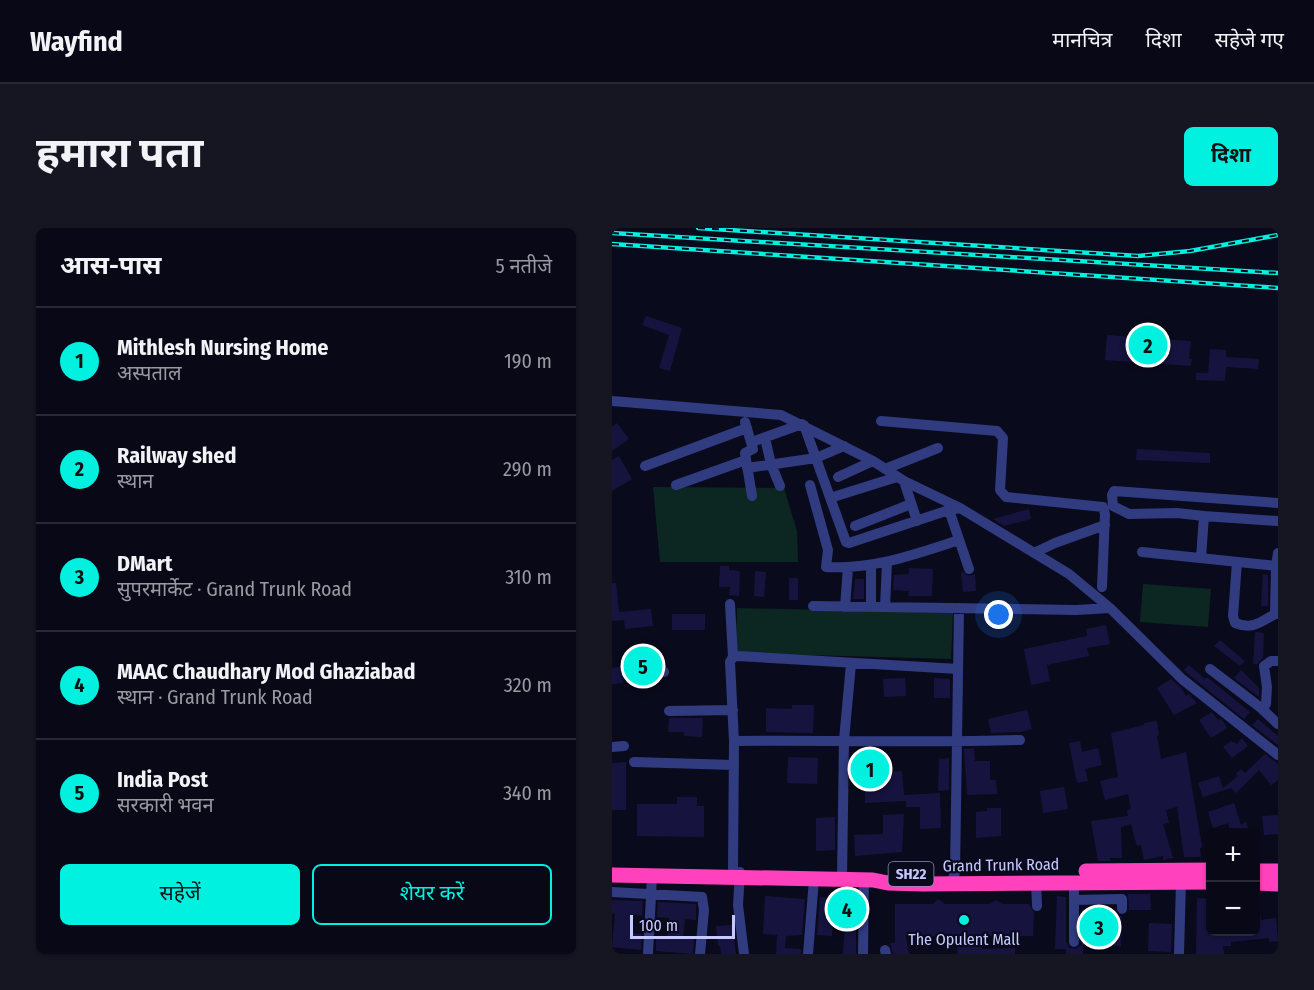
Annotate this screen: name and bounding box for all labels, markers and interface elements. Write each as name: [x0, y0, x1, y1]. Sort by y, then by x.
text: Wayfind: [30, 25, 123, 58]
text: मानचित्र: [1052, 27, 1112, 53]
text: दिशा: [1145, 27, 1182, 53]
text: सहेजे गए: [1215, 27, 1284, 53]
button: दिशा: [1184, 127, 1278, 186]
text: हमारा पता: [36, 128, 203, 178]
text: आस-पास: [60, 250, 162, 281]
text: 5 नतीजे: [496, 254, 552, 278]
pin: 2: [1128, 322, 1168, 368]
text: Mithlesh Nursing Home: [117, 334, 328, 361]
text: 1: [75, 349, 84, 373]
text: 190 m: [504, 349, 552, 373]
text: अस्पताल: [117, 361, 182, 385]
text: Railway shed: [117, 442, 237, 469]
text: 2: [75, 457, 84, 481]
text: 290 m: [503, 457, 552, 481]
text: स्थान: [117, 469, 153, 493]
text: DMart: [117, 550, 172, 577]
text: 3: [75, 565, 84, 589]
text: 310 m: [505, 565, 552, 589]
text: सुपरमार्केट · Grand Trunk Road: [117, 577, 352, 601]
your location: [984, 600, 1013, 629]
pin: 5: [624, 644, 663, 688]
text: MAAC Chaudhary Mod Ghaziabad: [117, 658, 415, 685]
text: 4: [74, 673, 85, 697]
text: 320 m: [504, 673, 552, 697]
text: स्थान · Grand Trunk Road: [117, 685, 313, 709]
pin: 1: [850, 746, 890, 792]
text: India Post: [117, 766, 208, 793]
text: 5: [75, 781, 84, 805]
text: 340 m: [503, 781, 552, 805]
text: सरकारी भवन: [117, 793, 214, 817]
map controls: [1206, 828, 1260, 936]
button: +: [1206, 828, 1260, 882]
street label: Grand Trunk Road: [943, 854, 1059, 876]
road number: SH22: [888, 862, 934, 886]
button: सहेजें: [60, 864, 300, 925]
button: शेयर करें: [312, 864, 552, 925]
button: −: [1206, 882, 1260, 936]
pin: 4: [828, 886, 866, 932]
pin: 3: [1080, 904, 1118, 950]
scale bar: [630, 912, 735, 940]
marker: The Opulent Mall: [957, 913, 971, 927]
text: 100 m: [639, 916, 678, 935]
place label: The Opulent Mall: [908, 930, 1020, 949]

